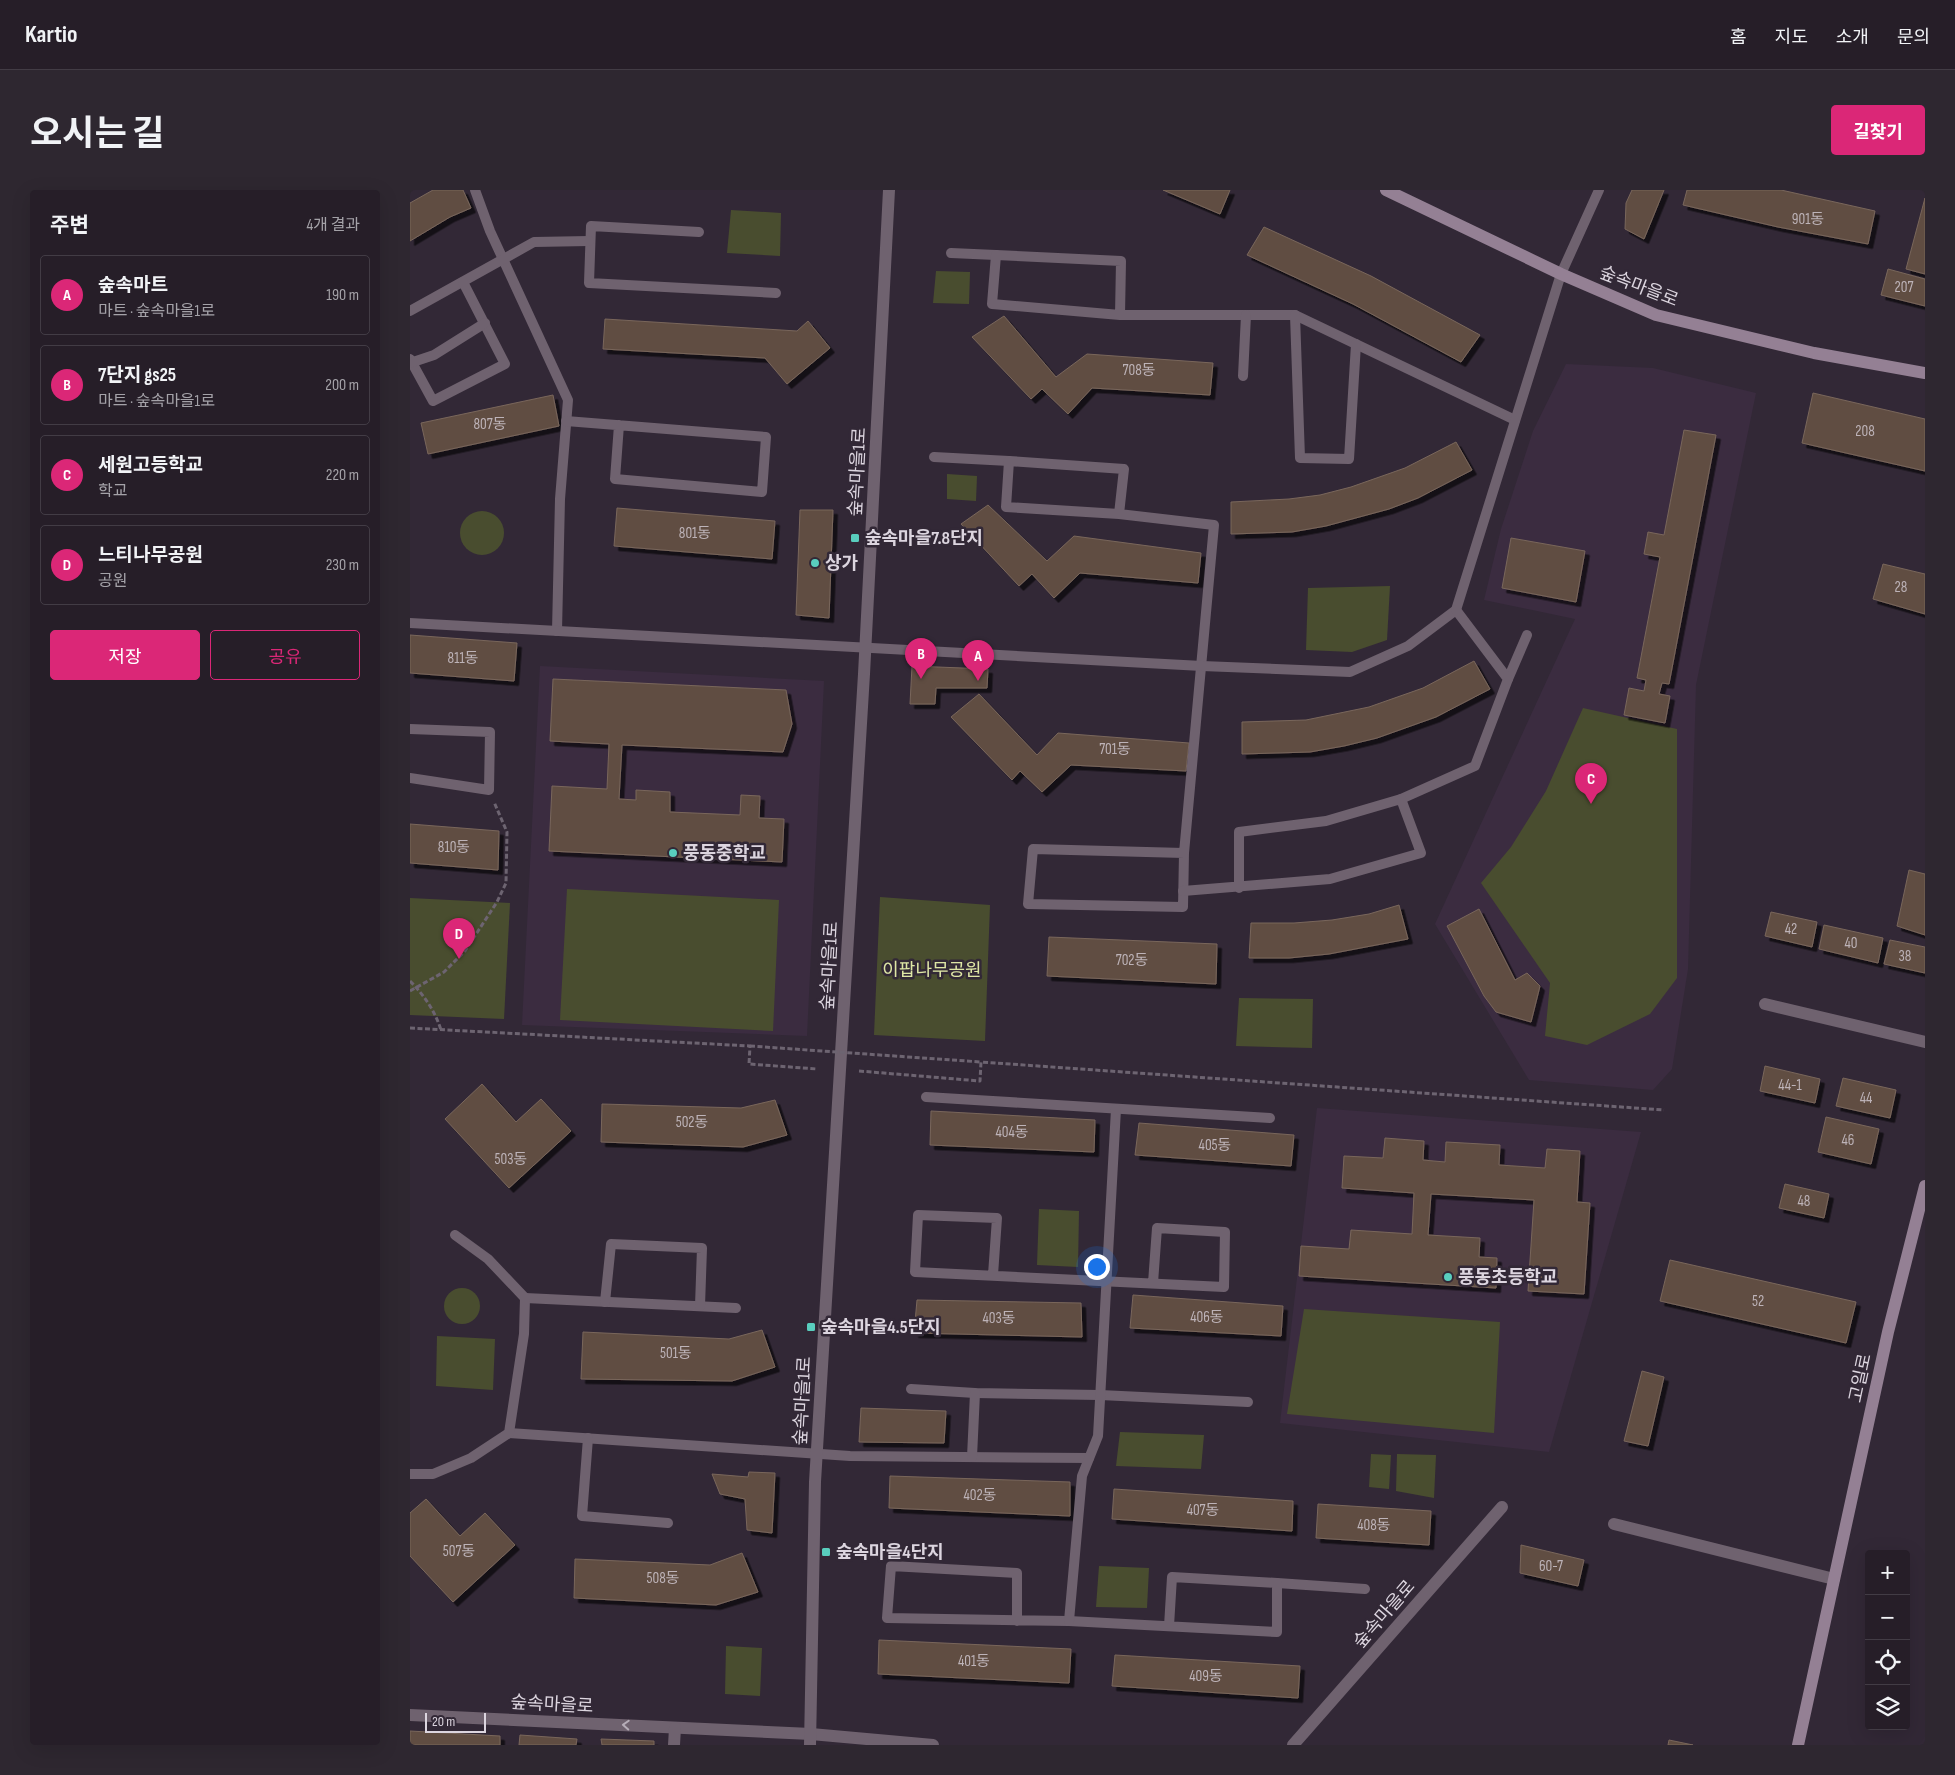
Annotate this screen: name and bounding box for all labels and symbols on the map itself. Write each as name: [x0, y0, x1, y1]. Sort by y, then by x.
house number: 901동: [1792, 210, 1824, 229]
street label: 숲속마을로: [1596, 262, 1681, 311]
house number: 207: [1895, 278, 1913, 297]
house number: 708동: [1122, 361, 1156, 380]
house number: 807동: [473, 415, 507, 434]
house number: 208: [1855, 422, 1875, 441]
street label: 숲속마을1로: [845, 427, 870, 517]
house number: 801동: [679, 524, 711, 543]
place label: 숲속마을7.8단지: [865, 528, 983, 549]
marker: 숲속마을7.8단지: [849, 532, 861, 544]
place label: 상가: [825, 553, 859, 574]
marker: 상가: [809, 557, 821, 569]
house number: 28: [1895, 578, 1907, 597]
pin: B: [905, 638, 937, 679]
pin: A: [962, 640, 994, 681]
house number: 811동: [448, 649, 478, 668]
house number: 701동: [1099, 740, 1131, 759]
pin: C: [1575, 763, 1607, 804]
house number: 810동: [438, 838, 470, 857]
place label: 풍동중학교: [683, 843, 766, 864]
marker: 풍동중학교: [667, 847, 679, 859]
pin: D: [443, 918, 475, 959]
house number: 42: [1785, 920, 1797, 939]
street label: 숲속마을1로: [817, 921, 842, 1011]
house number: 40: [1845, 934, 1857, 953]
house number: 38: [1899, 947, 1911, 966]
house number: 702동: [1116, 951, 1148, 970]
park label: 이팝나무공원: [882, 960, 982, 981]
house number: 44-1: [1778, 1076, 1802, 1095]
house number: 44: [1860, 1089, 1872, 1108]
house number: 502동: [676, 1113, 708, 1132]
house number: 404동: [995, 1123, 1029, 1142]
house number: 46: [1842, 1131, 1854, 1150]
house number: 405동: [1199, 1136, 1231, 1155]
house number: 503동: [495, 1150, 527, 1169]
house number: 48: [1798, 1192, 1810, 1211]
your location: [1084, 1254, 1110, 1280]
place label: 풍동초등학교: [1458, 1267, 1557, 1288]
marker: 풍동초등학교: [1442, 1271, 1454, 1283]
house number: 52: [1752, 1292, 1764, 1311]
house number: 406동: [1190, 1308, 1224, 1327]
house number: 403동: [982, 1309, 1016, 1328]
place label: 숲속마을4.5단지: [821, 1317, 941, 1338]
marker: 숲속마을4.5단지: [805, 1321, 817, 1333]
house number: 501동: [660, 1344, 692, 1363]
street label: 고일로: [1845, 1352, 1876, 1405]
street label: 숲속마을1로: [790, 1356, 815, 1446]
house number: 402동: [964, 1486, 996, 1505]
house number: 407동: [1187, 1501, 1219, 1520]
house number: 408동: [1357, 1516, 1391, 1535]
house number: 507동: [443, 1542, 475, 1561]
place label: 숲속마을4단지: [836, 1542, 944, 1563]
marker: 숲속마을4단지: [820, 1546, 832, 1558]
house number: 60-7: [1539, 1557, 1563, 1576]
house number: 508동: [646, 1569, 680, 1588]
street label: 숲속마을로: [1349, 1576, 1419, 1652]
house number: 401동: [958, 1652, 990, 1671]
house number: 409동: [1189, 1667, 1223, 1686]
street label: 숲속마을로: [510, 1692, 594, 1717]
scale bar: [425, 1710, 486, 1733]
one-way arrow: [622, 1720, 630, 1731]

